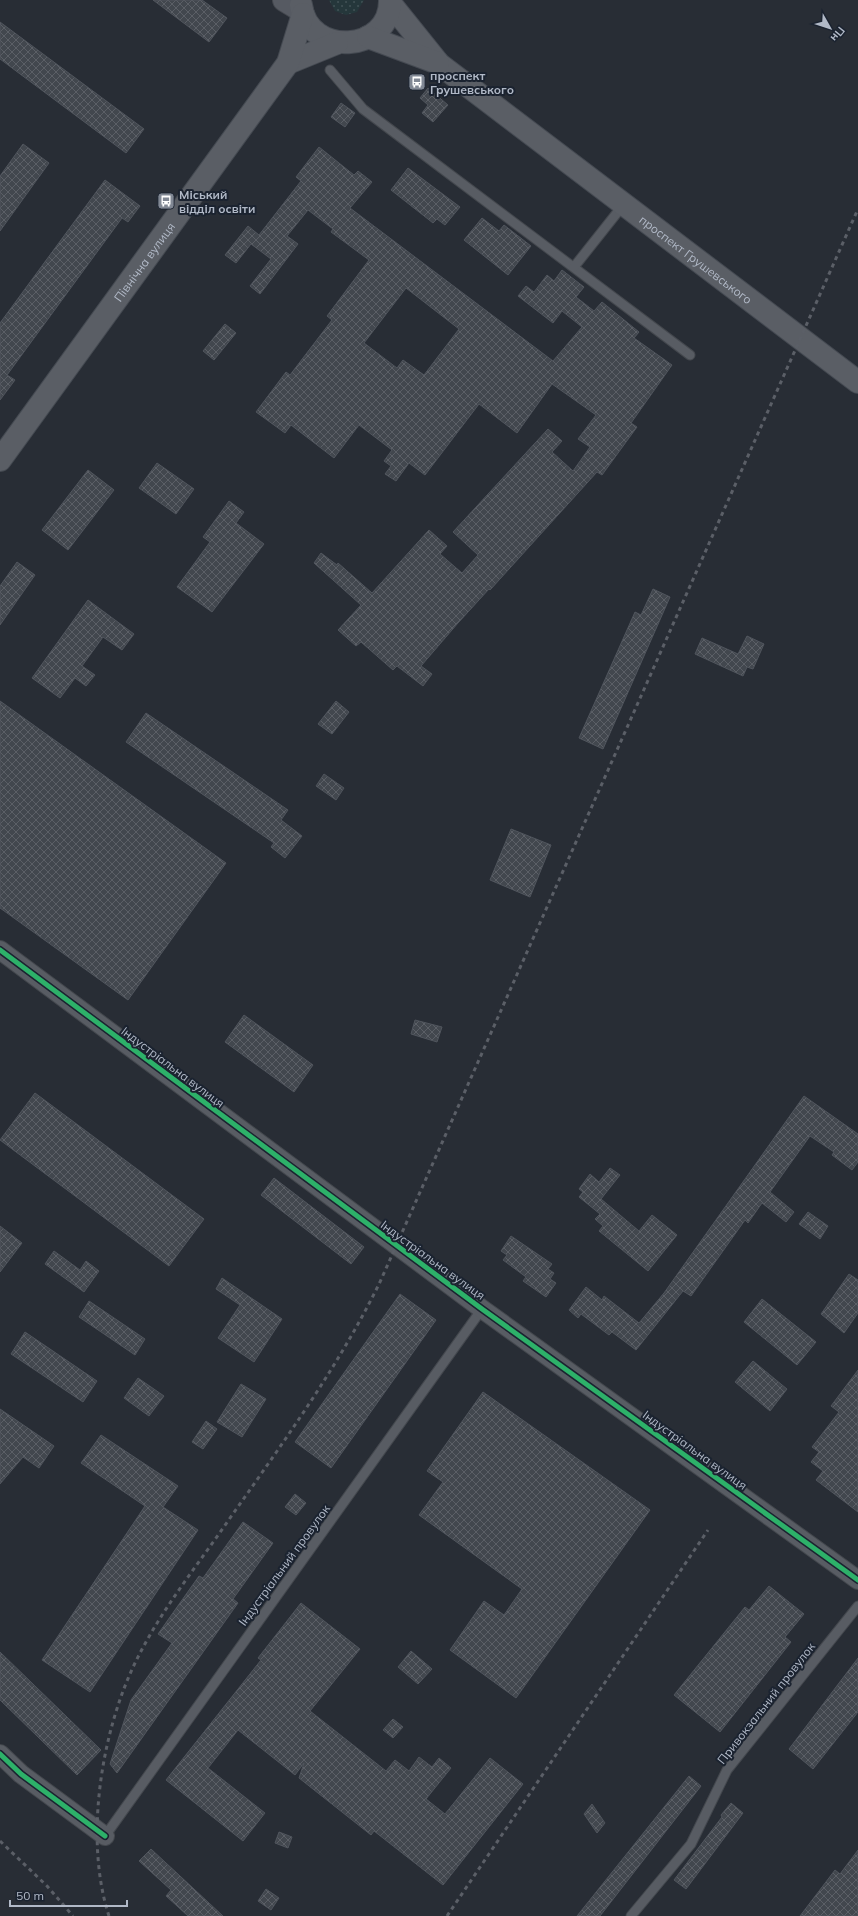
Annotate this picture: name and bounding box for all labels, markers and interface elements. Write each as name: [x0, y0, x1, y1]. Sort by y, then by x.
north arrow: [810, 8, 850, 48]
text: Пн: [827, 24, 848, 45]
place label: проспект Грушевського: [430, 68, 514, 97]
bus stop icon: проспект Грушевського: [407, 72, 427, 92]
place label: Міський відділ освіти: [179, 187, 255, 216]
bus stop icon: Міський відділ освіти: [156, 191, 176, 211]
street label: проспект Грушевського: [637, 212, 755, 307]
street label: Північна вулиця: [110, 219, 178, 304]
street label: Індустріальна вулиця: [118, 1023, 228, 1111]
street label: Індустріальна вулиця: [378, 1217, 488, 1303]
street label: Індустріальна вулиця: [640, 1407, 750, 1493]
street label: Індустріальний провулок: [235, 1501, 333, 1629]
street label: Привокзальний провулок: [714, 1639, 818, 1767]
scale bar: [10, 1882, 127, 1908]
text: 50 m: [16, 1888, 44, 1903]

